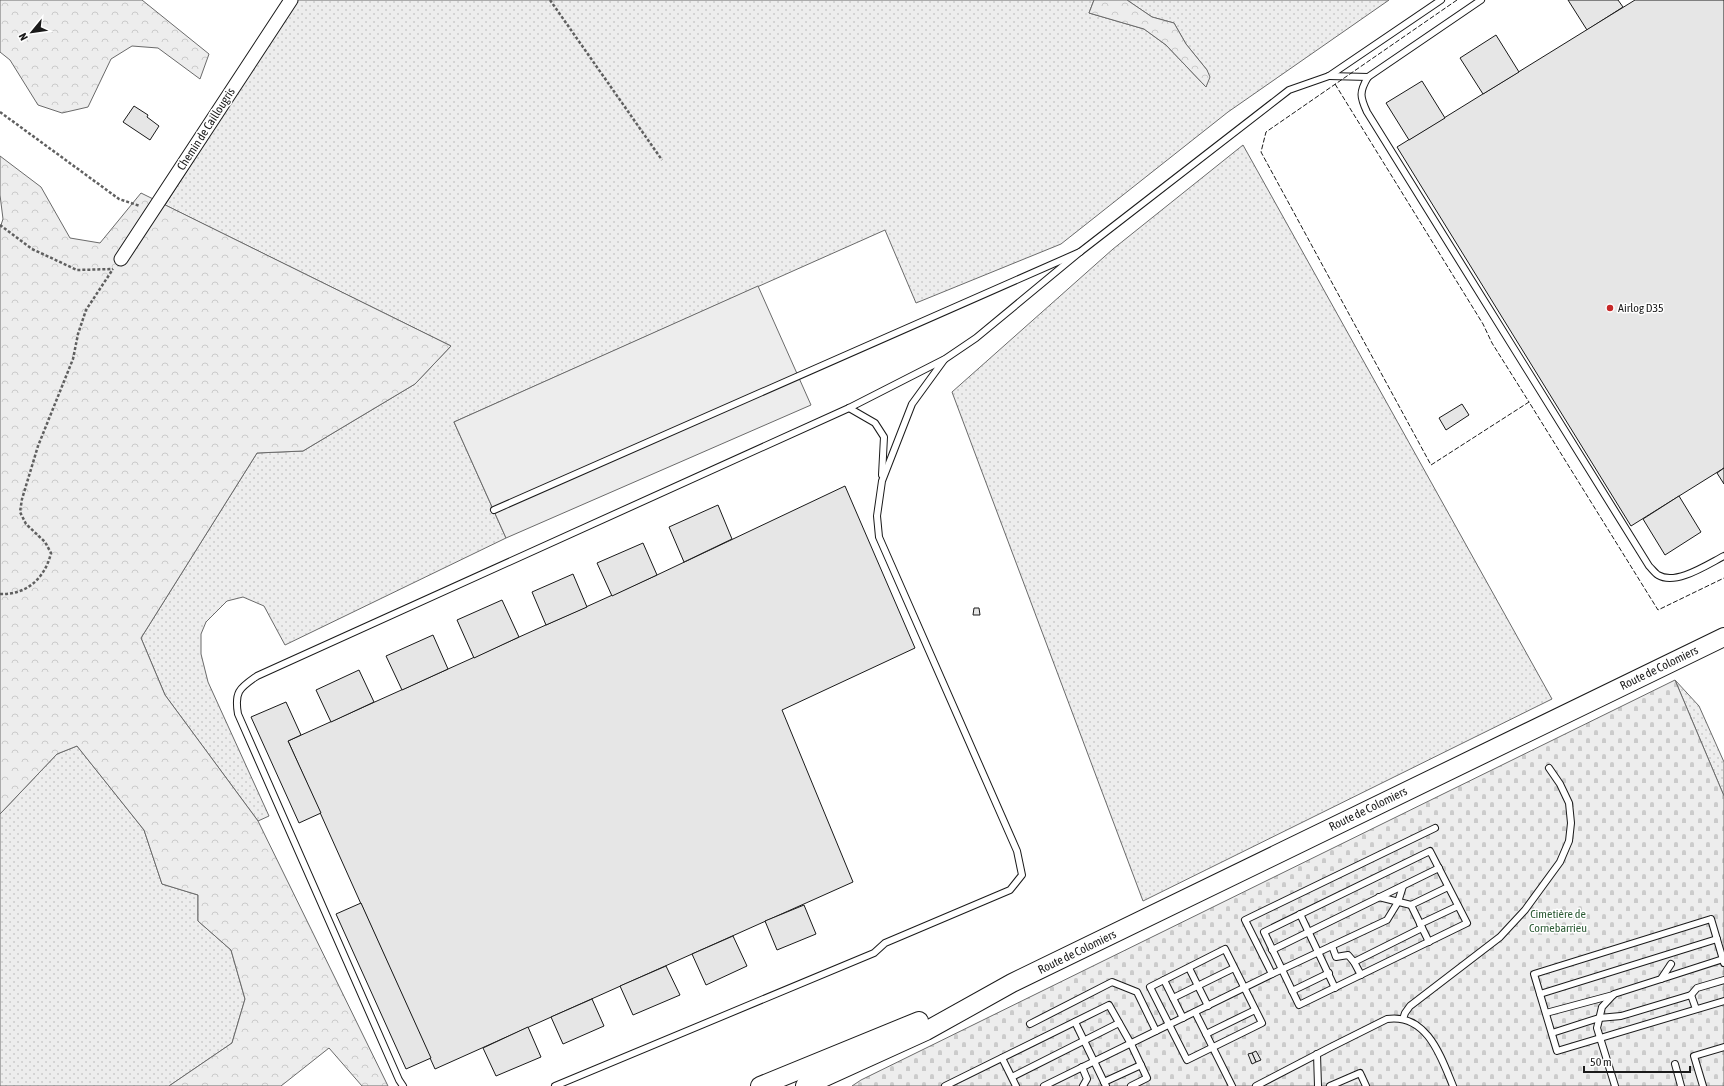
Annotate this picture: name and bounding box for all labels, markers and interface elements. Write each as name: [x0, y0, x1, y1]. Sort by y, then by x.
north arrow: [12, 12, 52, 52]
text: N: [16, 31, 30, 43]
street label: Chemin de Caillougris: [174, 85, 238, 173]
place label: Airlog D35: [1618, 301, 1664, 315]
marker: Airlog D35: [1605, 303, 1615, 313]
street label: Route de Colomiers: [1618, 643, 1700, 693]
street label: Route de Colomiers: [1327, 784, 1409, 834]
park label: Cimetière de Cornebarrieu: [1529, 907, 1587, 935]
street label: Route de Colomiers: [1036, 927, 1118, 977]
scale bar: [1584, 1048, 1690, 1074]
text: 50 m: [1590, 1055, 1612, 1069]

